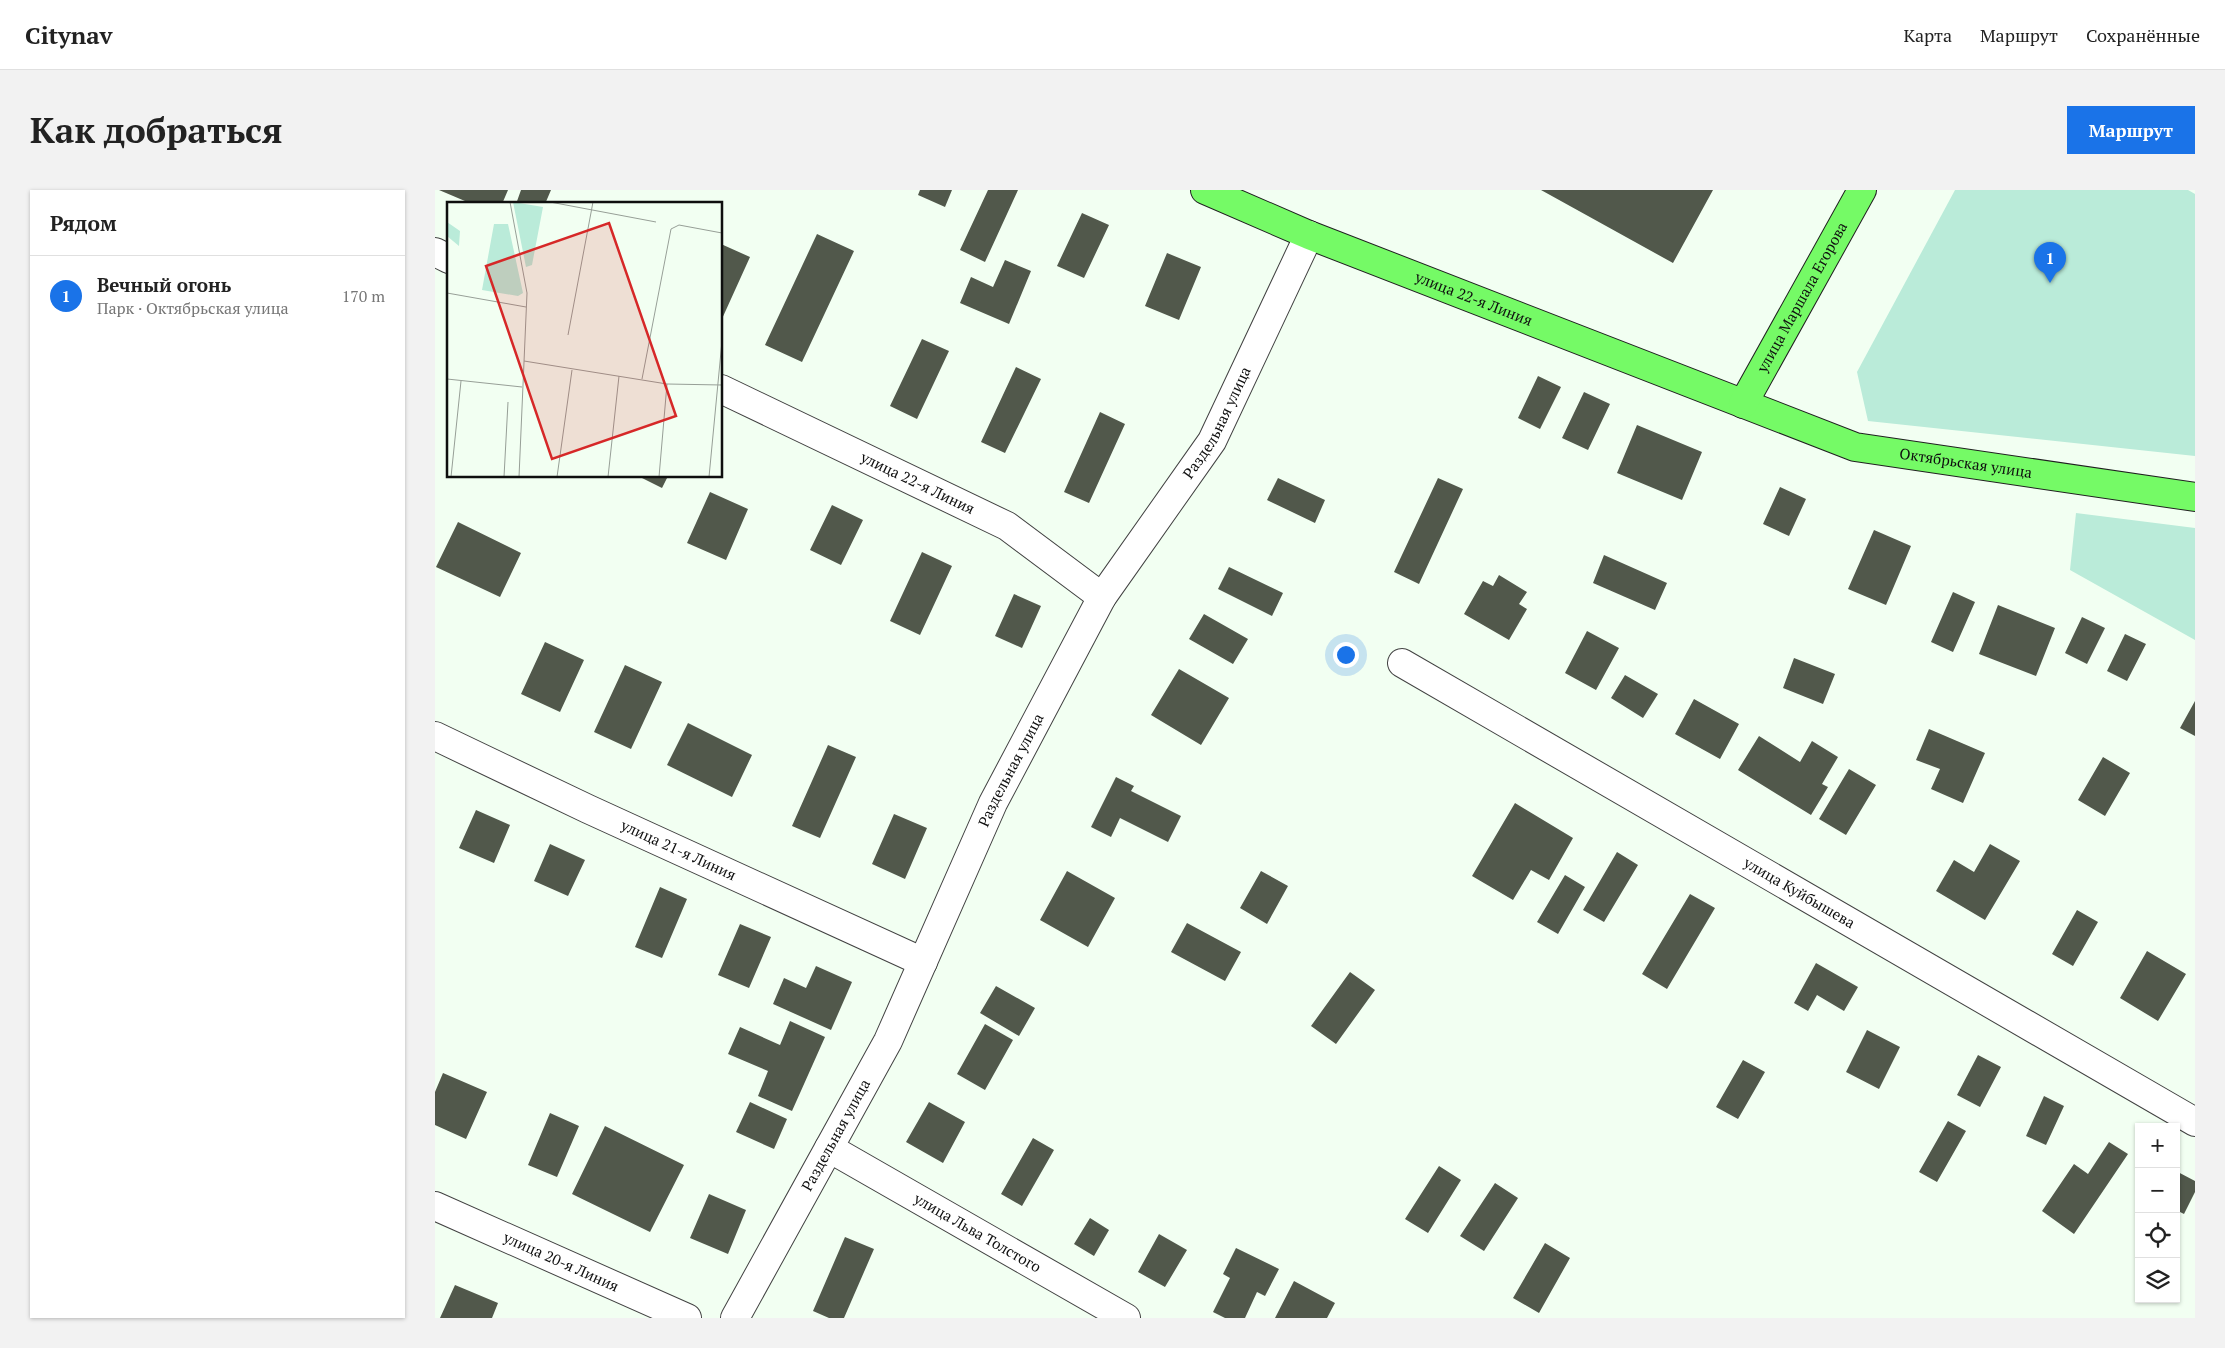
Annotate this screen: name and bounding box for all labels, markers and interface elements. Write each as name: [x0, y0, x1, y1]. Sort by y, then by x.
text: Citynav: [25, 19, 112, 51]
text: Карта: [1903, 23, 1952, 47]
text: Маршрут: [1980, 23, 2058, 47]
text: Сохранённые: [2086, 23, 2200, 47]
button: Маршрут: [2067, 106, 2195, 154]
text: Как добраться: [30, 107, 283, 153]
inset map: [447, 202, 723, 478]
text: Рядом: [50, 209, 117, 237]
street label: улица Маршала Егорова: [1751, 218, 1852, 377]
pin: 1: [2034, 242, 2066, 283]
street label: улица 22-я Линия: [1412, 266, 1536, 330]
text: Вечный огонь: [97, 272, 231, 297]
text: 1: [61, 285, 71, 307]
text: 170 m: [342, 285, 385, 307]
text: Парк · Октябрьская улица: [97, 297, 289, 319]
street label: Раздельная улица: [1178, 363, 1255, 482]
street label: Октябрьская улица: [1898, 443, 2034, 482]
street label: улица 22-я Линия: [857, 446, 978, 518]
your location: [1333, 642, 1359, 668]
street label: Раздельная улица: [973, 709, 1048, 830]
street label: улица 21-я Линия: [617, 814, 740, 884]
street label: улица Куйбышева: [1740, 851, 1859, 932]
street label: Раздельная улица: [796, 1075, 874, 1194]
map controls: [2135, 1123, 2180, 1303]
button: +: [2135, 1123, 2180, 1168]
button: −: [2135, 1168, 2180, 1213]
street label: улица Льва Толстого: [910, 1187, 1045, 1276]
button: locate: [2135, 1213, 2180, 1258]
street label: улица 20-я Линия: [500, 1226, 622, 1296]
button: layers: [2135, 1258, 2180, 1303]

